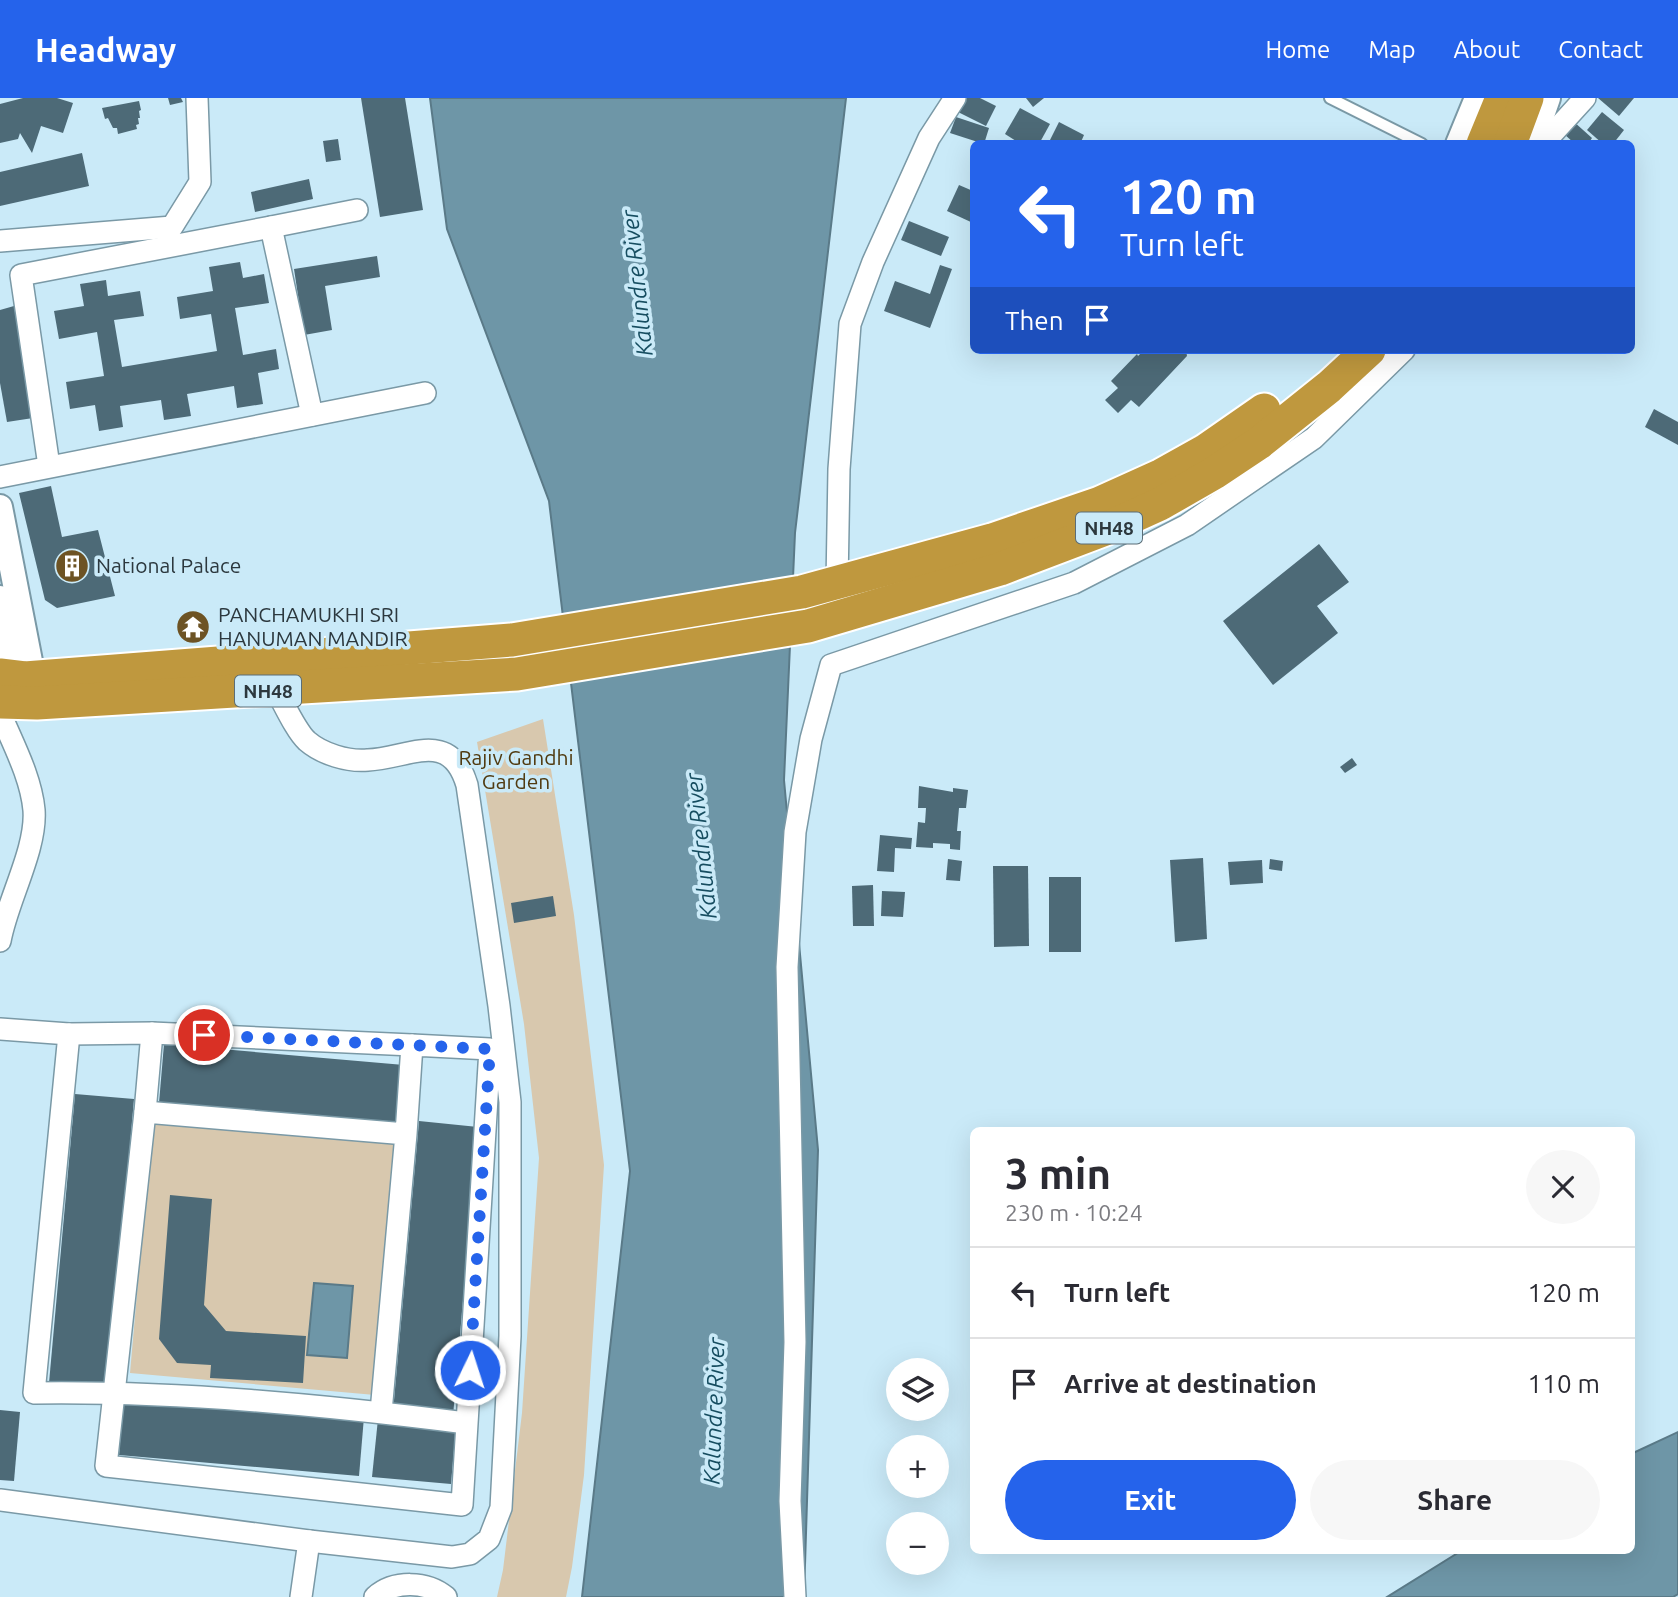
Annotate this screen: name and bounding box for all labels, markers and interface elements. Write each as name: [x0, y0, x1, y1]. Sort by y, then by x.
text: Headway: [35, 31, 176, 68]
text: Home: [1265, 36, 1330, 63]
text: Map: [1368, 36, 1415, 63]
text: About: [1453, 36, 1520, 63]
text: Contact: [1558, 36, 1643, 63]
icon: left: [1005, 168, 1096, 259]
text: 120 m: [1120, 168, 1257, 223]
water label: Kalundre River: [616, 207, 657, 358]
text: Turn left: [1120, 226, 1244, 262]
icon: arrive: [1078, 301, 1116, 339]
text: Then: [1005, 306, 1064, 335]
road number: NH48: [1076, 512, 1142, 544]
building icon: National Palace: [53, 547, 91, 585]
place label: National Palace: [96, 553, 241, 577]
place label: PANCHAMUKHI SRI HANUMAN MANDIR: [218, 602, 408, 650]
temple icon: PANCHAMUKHI SRI HANUMAN MANDIR: [174, 608, 212, 646]
road number: NH48: [235, 676, 301, 706]
park label: Rajiv Gandhi Garden: [458, 745, 574, 793]
water label: Kalundre River: [680, 770, 721, 921]
pin: [174, 1005, 234, 1065]
icon: arrive: [185, 1016, 223, 1054]
text: 3 min: [1005, 1150, 1111, 1197]
button: close: [1526, 1150, 1600, 1224]
text: 230 m · 10:24: [1005, 1200, 1143, 1225]
icon: left: [1005, 1274, 1043, 1312]
text: Turn left: [1064, 1278, 1170, 1307]
text: 120 m: [1528, 1278, 1600, 1307]
position arrow: [433, 1333, 507, 1407]
water label: Kalundre River: [698, 1336, 729, 1485]
map controls: [886, 1358, 949, 1575]
button: layers: [886, 1358, 949, 1421]
icon: arrive: [1005, 1365, 1043, 1403]
text: Arrive at destination: [1064, 1369, 1317, 1398]
text: 110 m: [1528, 1369, 1600, 1398]
button: +: [886, 1435, 949, 1498]
button: Exit: [1005, 1460, 1296, 1540]
button: Share: [1310, 1460, 1600, 1540]
button: −: [886, 1512, 949, 1575]

